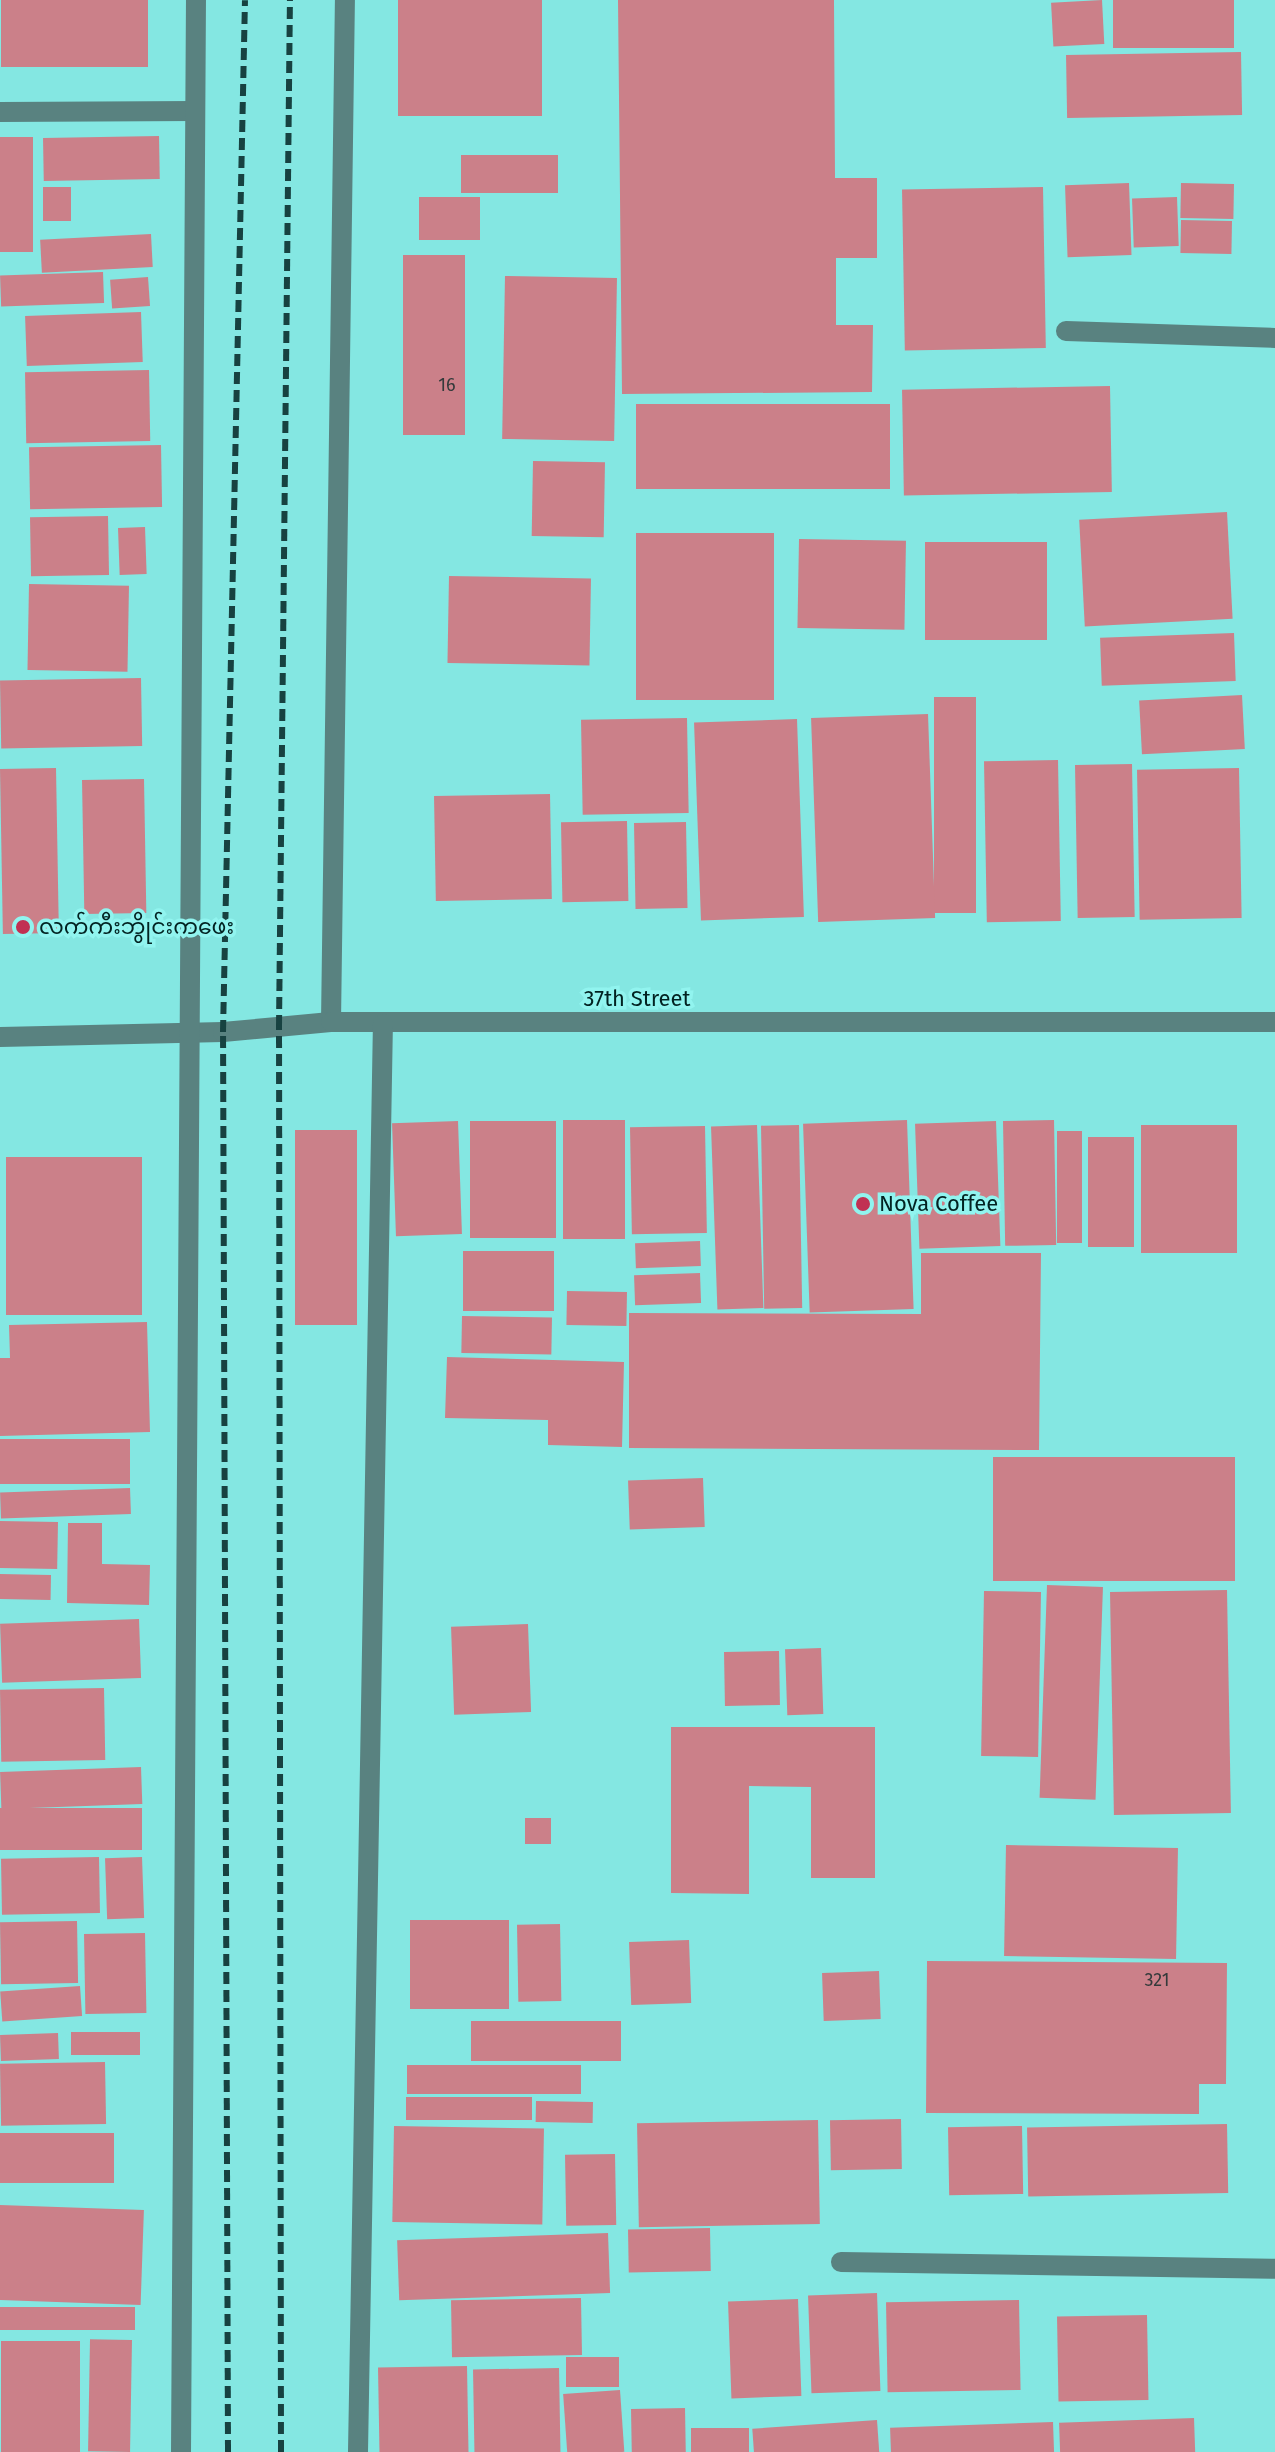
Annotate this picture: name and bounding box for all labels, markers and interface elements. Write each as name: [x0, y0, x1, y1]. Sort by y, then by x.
house number: 16: [438, 374, 456, 396]
place label: လက်ကီးဘွိုင်းကဖေး: [39, 914, 234, 940]
marker: လက်ကီးဘွိုင်းကဖေး: [14, 918, 32, 936]
street label: 37th Street: [584, 986, 690, 1012]
place label: Nova Coffee: [879, 1191, 998, 1217]
marker: Nova Coffee: [854, 1195, 872, 1213]
house number: 321: [1144, 1969, 1170, 1991]

